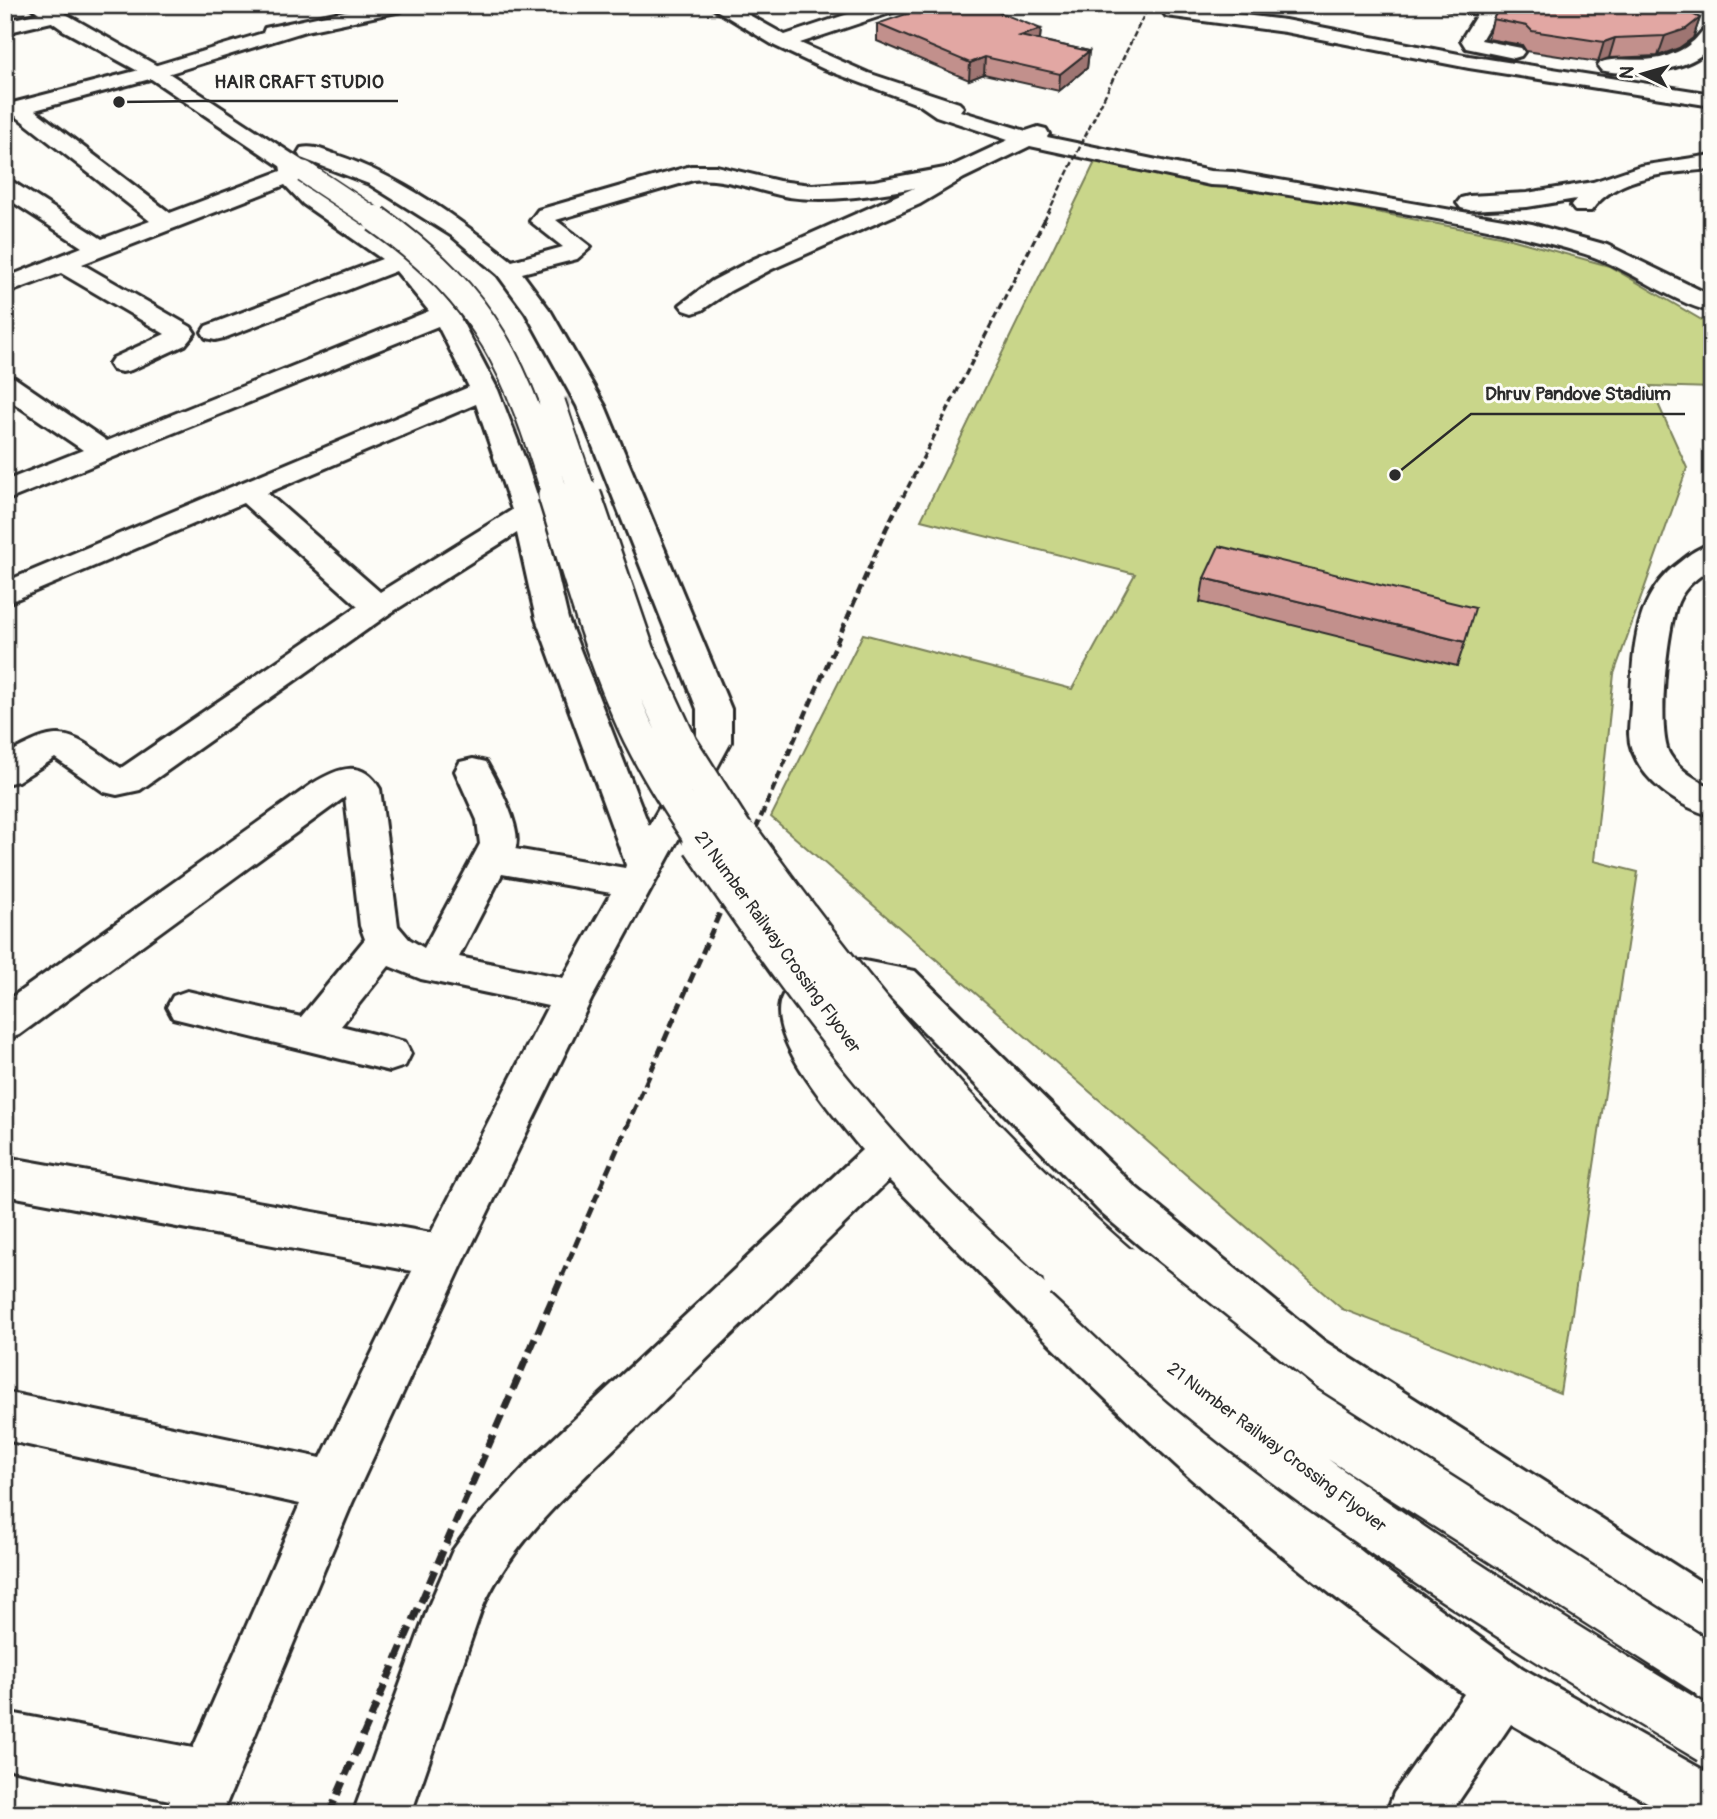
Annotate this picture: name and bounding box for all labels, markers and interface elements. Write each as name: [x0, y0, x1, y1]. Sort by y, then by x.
north arrow: [1608, 38, 1678, 108]
callout: HAIR CRAFT STUDIO: [200, 61, 398, 101]
text: N: [1615, 65, 1640, 80]
text: HAIR CRAFT STUDIO: [214, 70, 384, 94]
callout: Dhruv Pandove Stadium: [1471, 374, 1685, 414]
text: Dhruv Pandove Stadium: [1485, 382, 1671, 406]
street label: 21 Number Railway Crossing Flyover: [689, 827, 866, 1058]
street label: 21 Number Railway Crossing Flyover: [1162, 1357, 1392, 1538]

